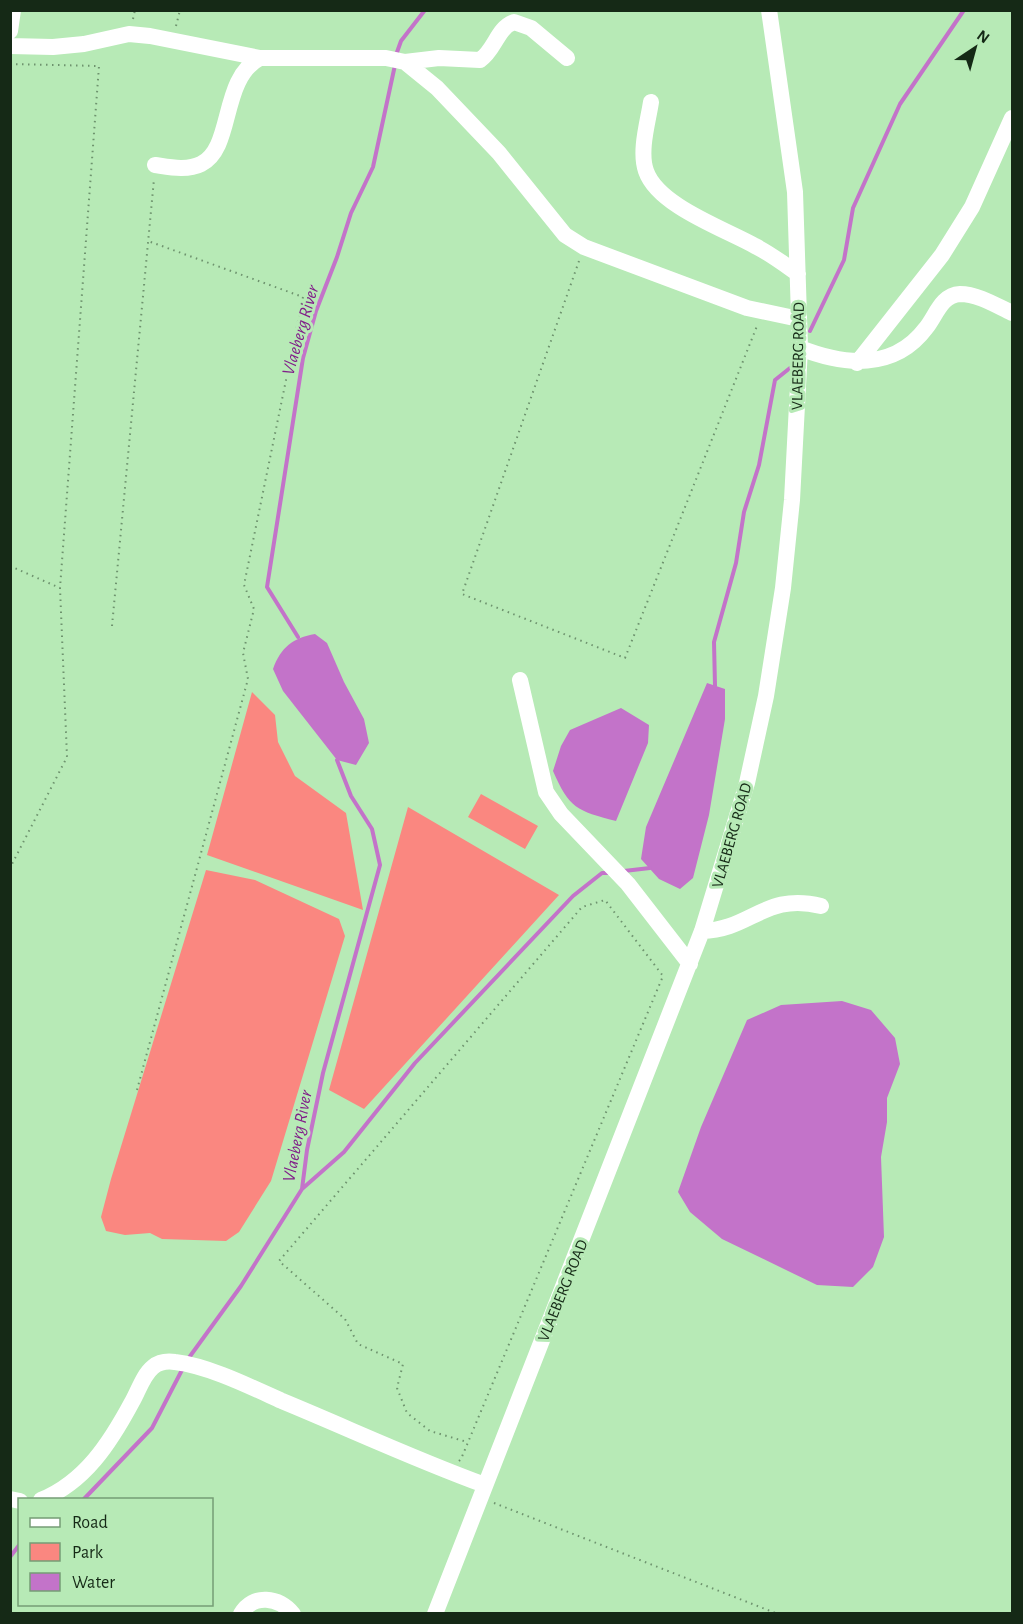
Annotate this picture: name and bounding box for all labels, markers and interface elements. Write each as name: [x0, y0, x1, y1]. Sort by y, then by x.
north arrow: [945, 18, 1005, 78]
text: N: [974, 27, 992, 46]
water label: Vlaeberg River: [280, 282, 323, 377]
street label: VLAEBERG ROAD: [789, 302, 807, 410]
street label: VLAEBERG ROAD: [709, 781, 755, 889]
water label: Vlaeberg River: [280, 1088, 316, 1184]
street label: VLAEBERG ROAD: [535, 1237, 591, 1344]
legend: [18, 1498, 213, 1606]
text: Road: [72, 1514, 108, 1532]
text: Park: [72, 1544, 104, 1562]
text: Water: [72, 1574, 115, 1592]

